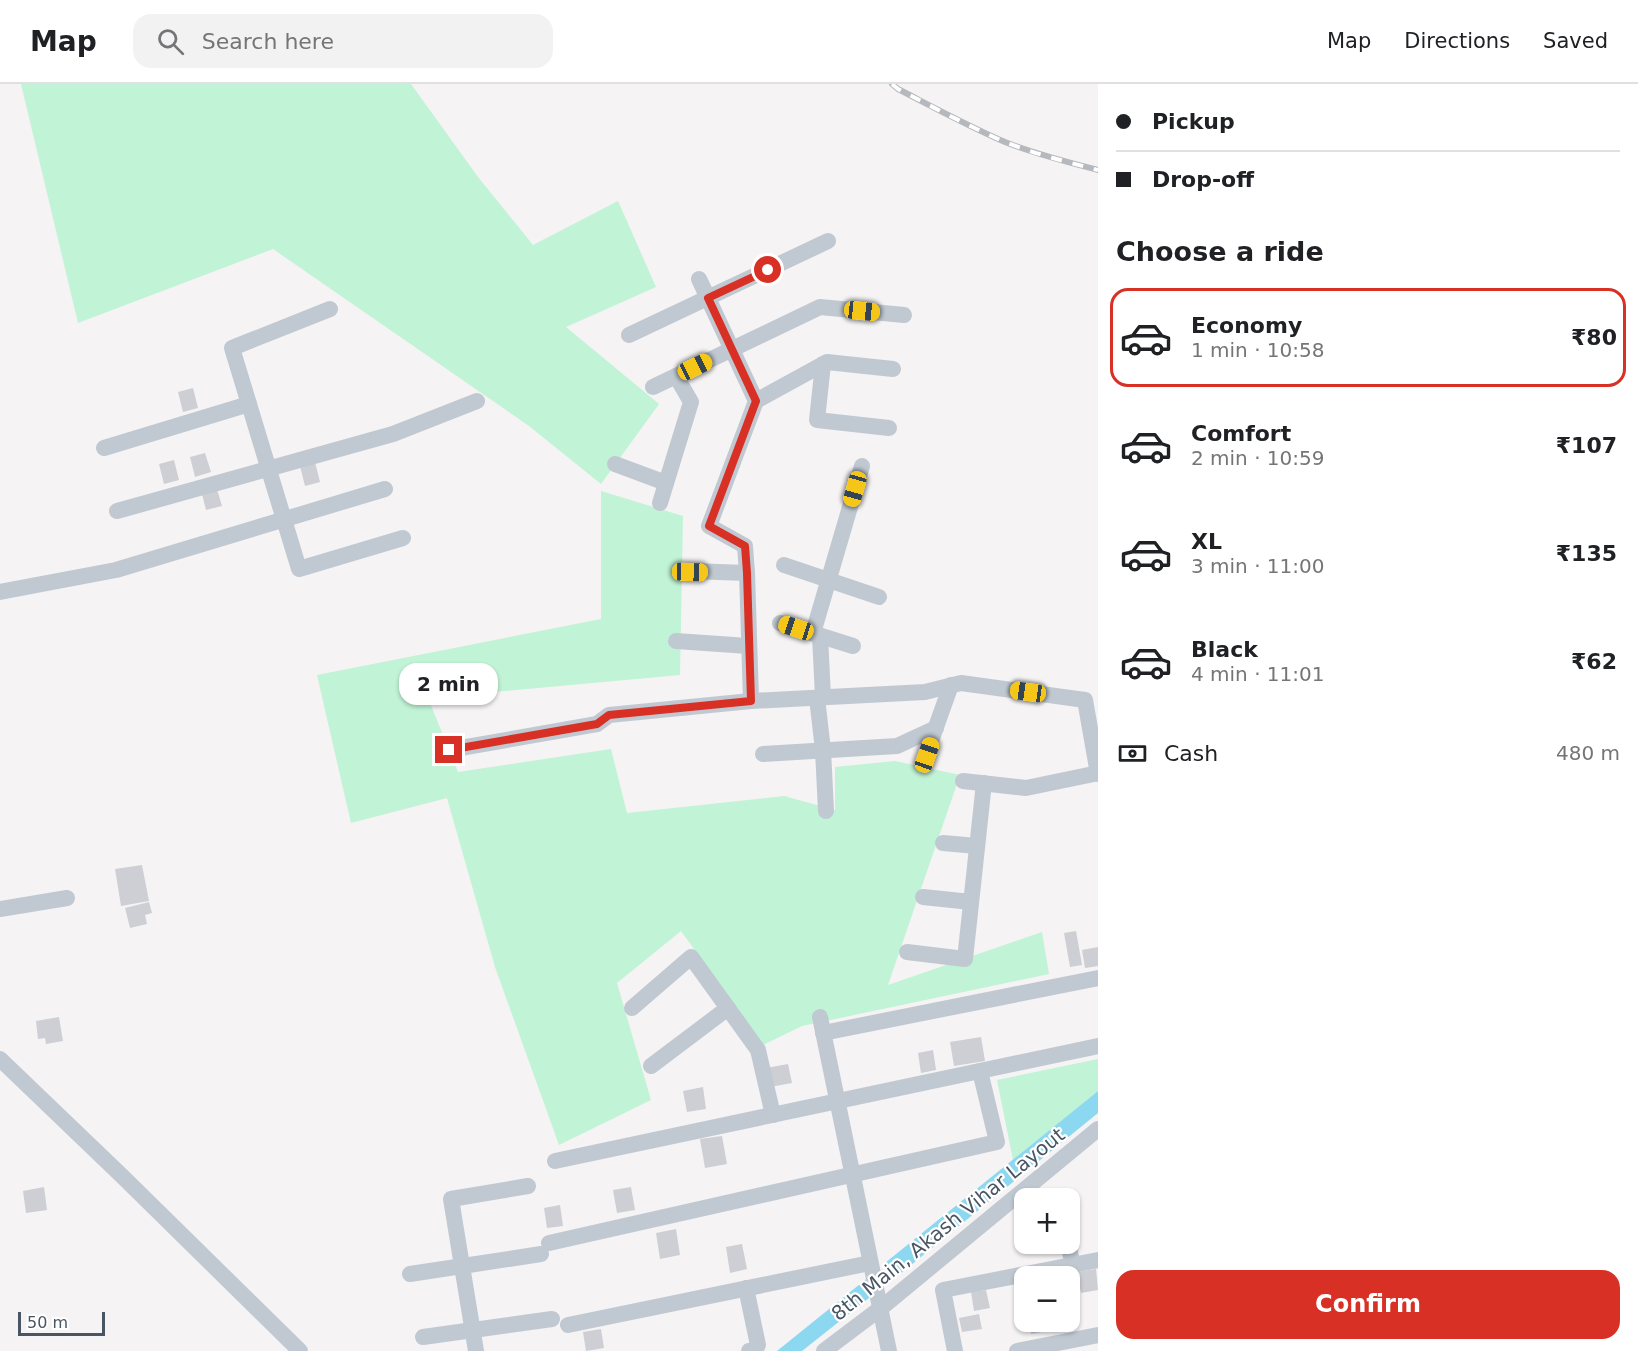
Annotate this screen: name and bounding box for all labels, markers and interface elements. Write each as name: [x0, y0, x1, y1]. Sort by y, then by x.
search box: [133, 14, 553, 68]
text: Map: [30, 25, 97, 58]
icon: search: [154, 25, 187, 58]
text: Search here: [202, 29, 334, 54]
text: Map: [1327, 29, 1371, 53]
text: Directions: [1404, 29, 1510, 53]
text: Saved: [1543, 29, 1608, 53]
text: Pickup: [1152, 109, 1235, 134]
text: Drop-off: [1152, 167, 1254, 192]
text: Choose a ride: [1116, 236, 1324, 267]
route start: [754, 256, 781, 283]
car: [843, 300, 881, 322]
icon: car: [1119, 311, 1173, 365]
text: Economy: [1191, 313, 1302, 338]
text: ₹80: [1571, 325, 1617, 350]
text: 1 min · 10:58: [1191, 338, 1325, 362]
car: [675, 351, 715, 383]
icon: car: [1119, 419, 1173, 473]
text: Comfort: [1191, 421, 1291, 446]
text: ₹107: [1556, 433, 1617, 458]
text: 2 min · 10:59: [1191, 446, 1325, 470]
car: [841, 469, 869, 509]
icon: car: [1119, 527, 1173, 581]
text: XL: [1191, 529, 1222, 554]
text: ₹135: [1556, 541, 1617, 566]
text: 3 min · 11:00: [1191, 554, 1325, 578]
car: [672, 563, 708, 581]
car: [776, 614, 816, 642]
icon: car: [1119, 635, 1173, 689]
text: Black: [1191, 637, 1258, 662]
text: ₹62: [1571, 649, 1617, 674]
text: 4 min · 11:01: [1191, 662, 1325, 686]
callout: 2 min: [400, 663, 498, 705]
text: 2 min: [417, 672, 480, 696]
car: [1009, 681, 1047, 703]
car: [913, 735, 941, 775]
route end: [435, 736, 462, 763]
icon: cash: [1116, 737, 1149, 770]
text: Cash: [1164, 741, 1218, 766]
text: 480 m: [1556, 741, 1620, 765]
street label: 8th Main, Akash Vihar Layout: [827, 1122, 1070, 1326]
map controls: [1014, 1188, 1080, 1332]
button: +: [1014, 1188, 1080, 1254]
button: −: [1014, 1266, 1080, 1332]
button: Confirm: [1116, 1270, 1620, 1339]
scale bar: [18, 1309, 105, 1336]
text: 50 m: [27, 1313, 68, 1332]

